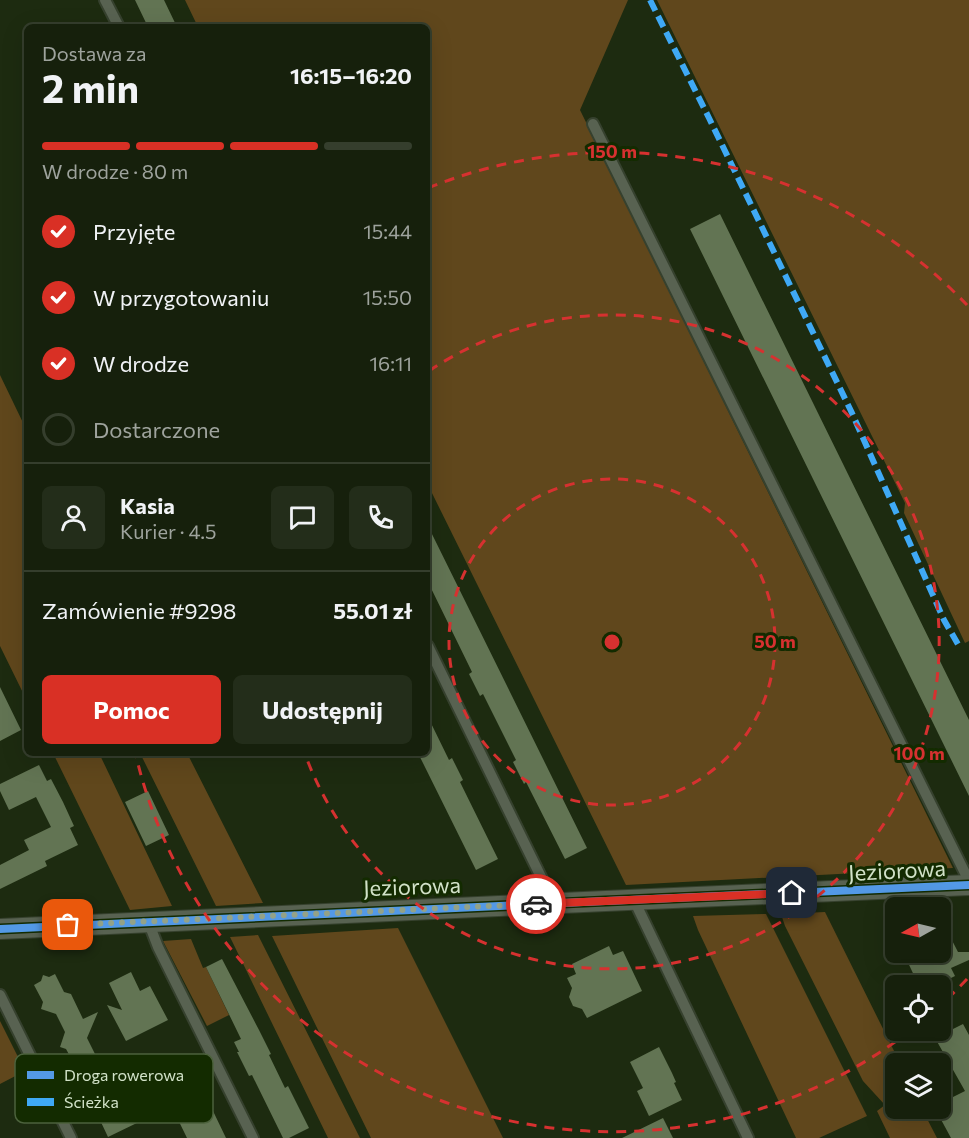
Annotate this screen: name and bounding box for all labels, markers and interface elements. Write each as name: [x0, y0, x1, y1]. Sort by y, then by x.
text: Dostawa za: [42, 41, 146, 65]
text: 16:15–16:20: [290, 62, 412, 89]
text: 2 min: [42, 63, 139, 111]
text: 150 m: [587, 140, 637, 162]
text: W drodze · 80 m: [42, 159, 188, 183]
icon: check: [42, 215, 75, 248]
text: Przyjęte: [93, 218, 175, 245]
text: 15:44: [363, 219, 412, 243]
icon: check: [42, 281, 75, 314]
text: W przygotowaniu: [93, 284, 269, 311]
text: 15:50: [363, 285, 412, 309]
icon: check: [42, 347, 75, 380]
text: W drodze: [93, 350, 189, 377]
text: 16:11: [369, 351, 412, 375]
text: Dostarczone: [93, 416, 220, 443]
button: person: [42, 486, 105, 549]
button: chat: [271, 486, 334, 549]
button: phone: [349, 486, 412, 549]
text: Kasia: [120, 492, 175, 519]
text: Kurier · 4.5: [120, 519, 216, 543]
text: Zamówienie #9298: [42, 597, 236, 624]
text: 55.01 zł: [333, 597, 412, 624]
text: 50 m: [754, 630, 796, 652]
centre of rings: [602, 632, 622, 652]
button: Pomoc: [42, 675, 221, 744]
button: Udostępnij: [233, 675, 412, 744]
text: 100 m: [893, 742, 945, 764]
street label: Jeziorowa: [847, 854, 947, 886]
pin: [766, 867, 817, 918]
street label: Jeziorowa: [363, 871, 461, 901]
courier: [506, 874, 566, 934]
icon: home: [775, 876, 808, 909]
icon: car: [520, 888, 553, 921]
north arrow: [885, 897, 951, 963]
map controls: [885, 897, 951, 1119]
pin: [42, 899, 93, 950]
icon: bag: [51, 908, 84, 941]
button: locate: [885, 975, 951, 1041]
button: layers: [885, 1053, 951, 1119]
legend: [15, 1054, 213, 1123]
text: Droga rowerowa: [64, 1065, 184, 1084]
text: Ścieżka: [64, 1092, 119, 1111]

